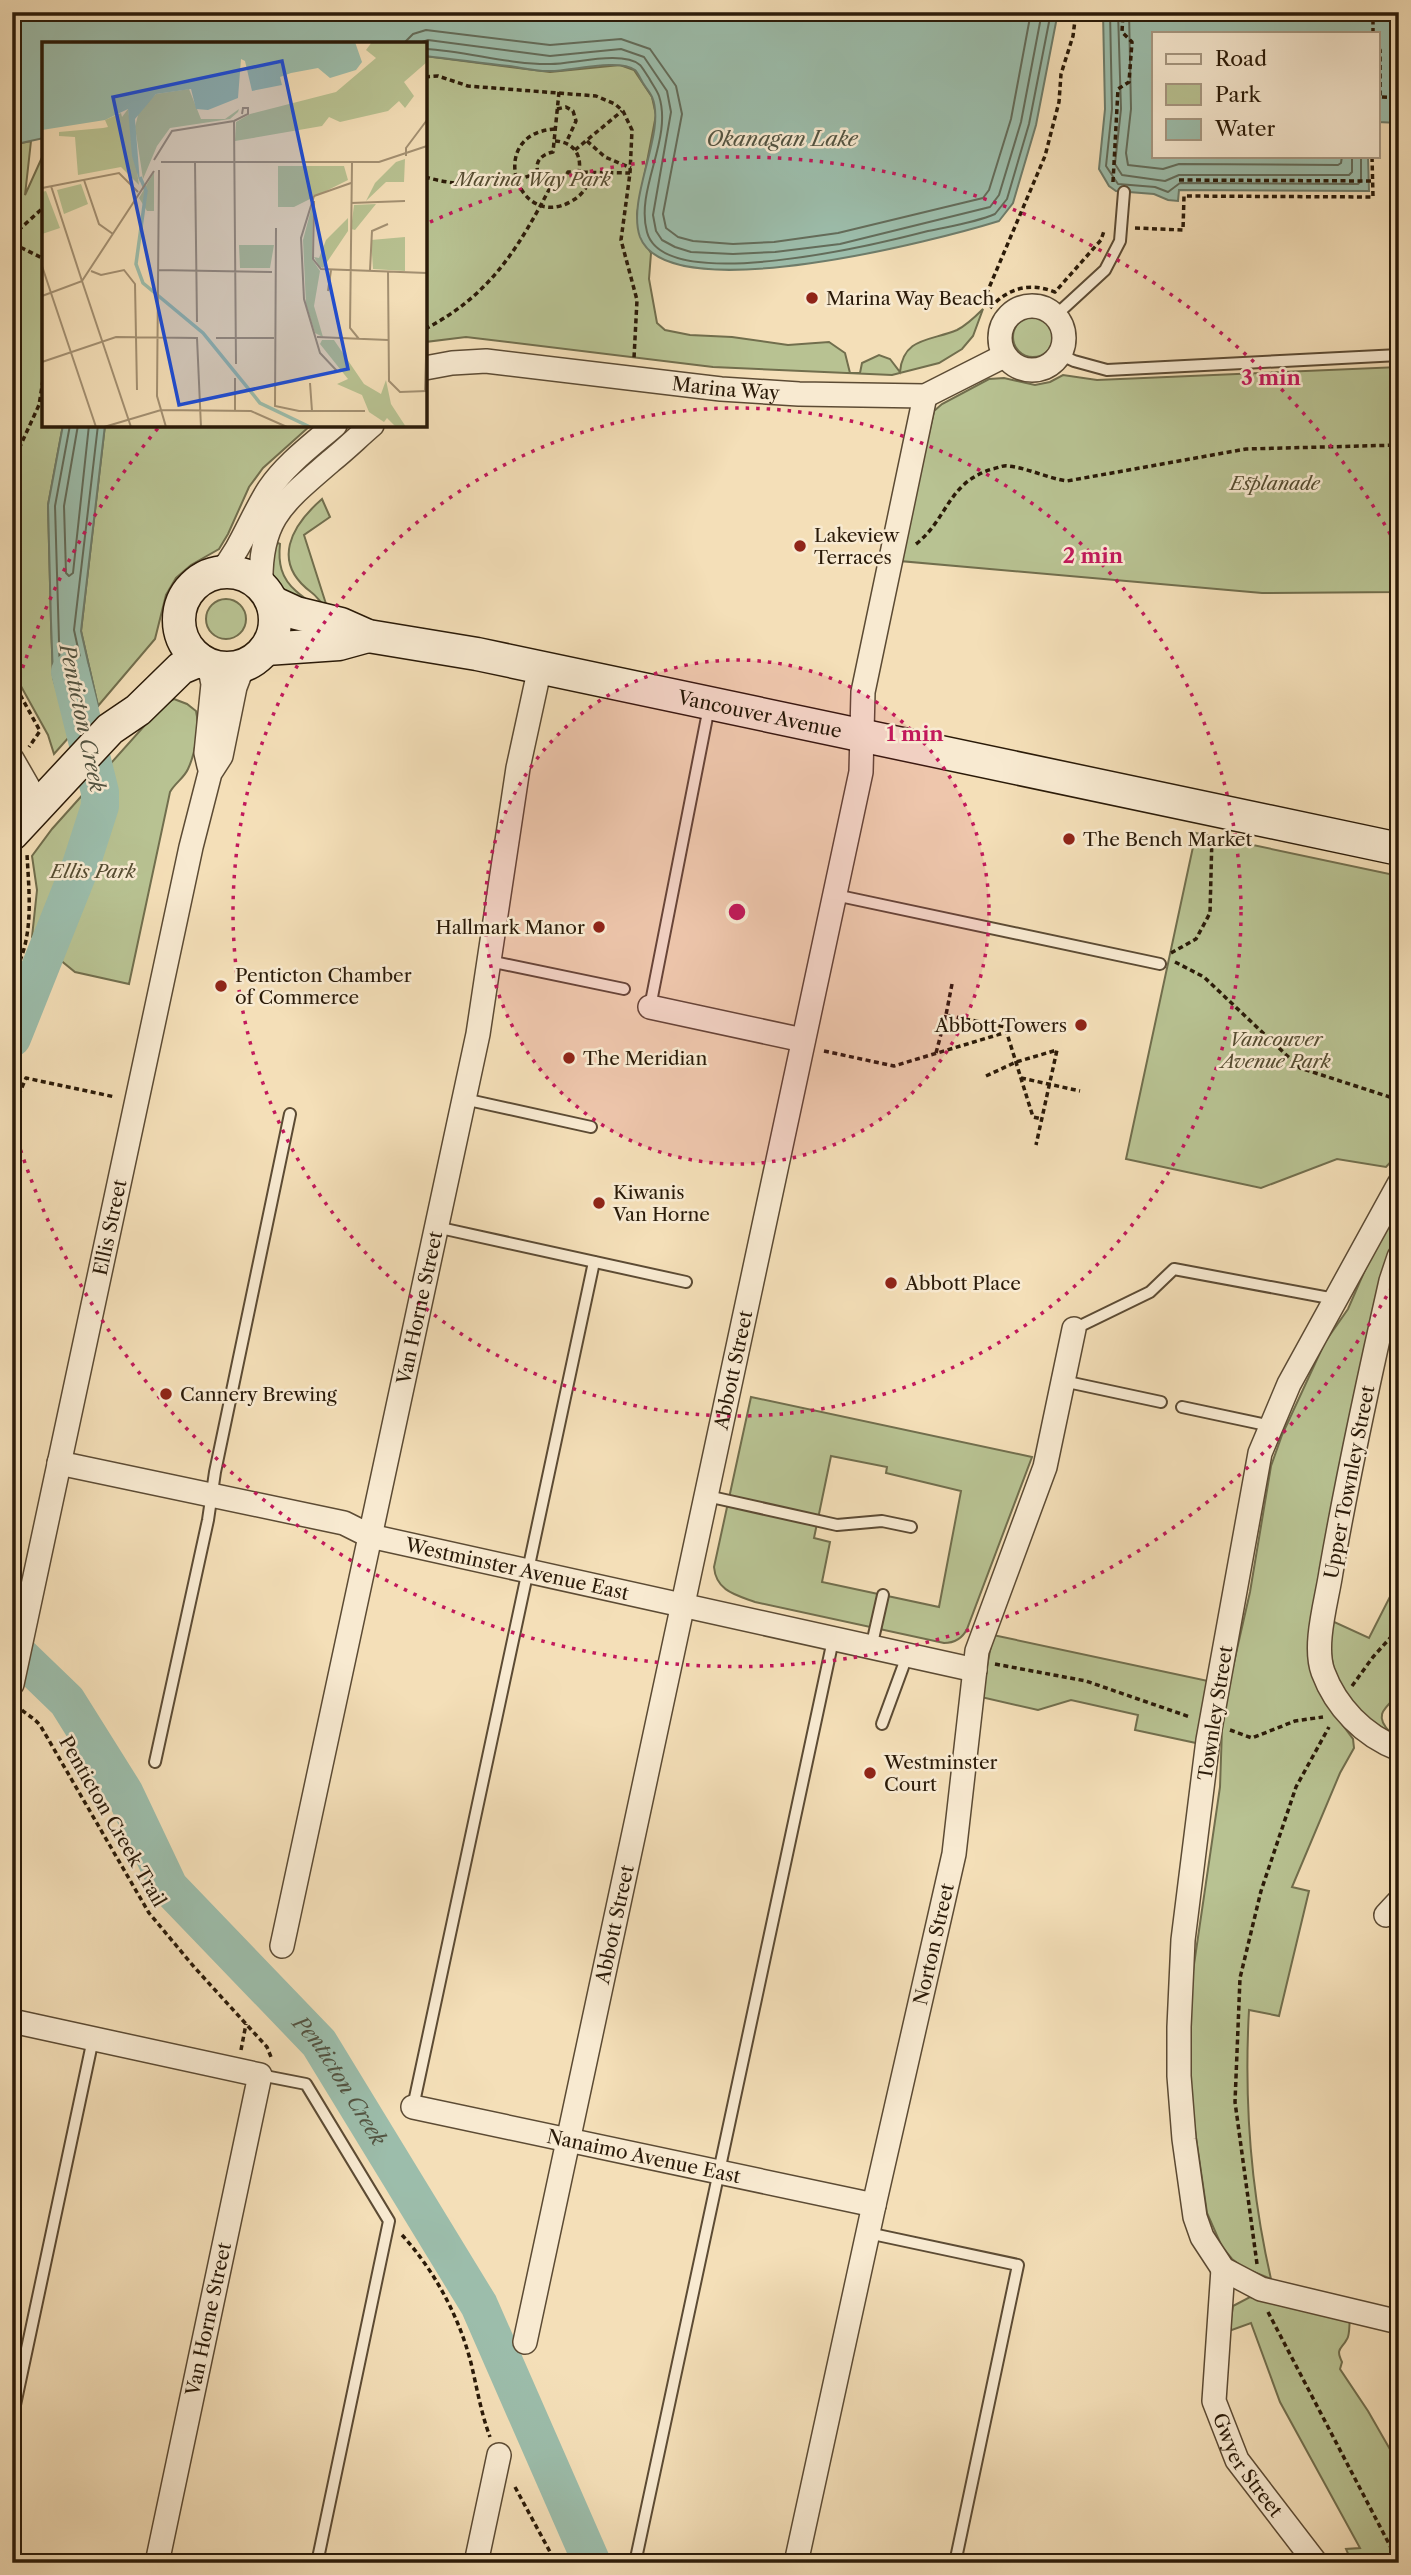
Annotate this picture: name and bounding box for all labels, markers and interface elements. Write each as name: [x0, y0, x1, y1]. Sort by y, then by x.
legend: [1152, 32, 1380, 158]
inset map: [42, 42, 427, 427]
text: Road: [1215, 46, 1267, 71]
text: Park: [1215, 82, 1261, 107]
text: Water: [1214, 116, 1275, 141]
water label: Okanagan Lake: [706, 126, 859, 151]
park label: Marina Way Park: [453, 168, 611, 191]
place label: Marina Way Beach: [826, 287, 994, 310]
marker: Marina Way Beach: [804, 290, 820, 306]
text: 3 min: [1241, 365, 1302, 390]
street label: Marina Way: [671, 372, 781, 405]
park label: Esplanade: [1228, 472, 1321, 495]
place label: Lakeview Terraces: [814, 524, 899, 569]
marker: Lakeview Terraces: [792, 538, 808, 554]
text: 2 min: [1063, 543, 1124, 568]
water label: Penticton Creek: [54, 640, 110, 794]
street label: Vancouver Avenue: [675, 686, 844, 743]
text: 1 min: [886, 721, 944, 746]
place label: The Bench Market: [1083, 828, 1253, 851]
marker: The Bench Market: [1061, 831, 1077, 847]
park label: Ellis Park: [48, 860, 136, 883]
centre of rings: [725, 900, 749, 924]
place label: Hallmark Manor: [436, 916, 585, 939]
marker: Hallmark Manor: [591, 919, 607, 935]
place label: Penticton Chamber of Commerce: [235, 964, 412, 1009]
marker: Penticton Chamber of Commerce: [213, 978, 229, 994]
place label: Abbott Towers: [934, 1014, 1067, 1037]
marker: Abbott Towers: [1073, 1017, 1089, 1033]
park label: Vancouver Avenue Park: [1218, 1028, 1331, 1073]
place label: The Meridian: [583, 1047, 707, 1070]
marker: The Meridian: [561, 1050, 577, 1066]
street label: Ellis Street: [89, 1177, 132, 1277]
place label: Kiwanis Van Horne: [612, 1181, 710, 1226]
marker: Kiwanis Van Horne: [591, 1195, 607, 1211]
street label: Van Horne Street: [392, 1229, 447, 1387]
place label: Abbott Place: [904, 1272, 1021, 1295]
marker: Abbott Place: [883, 1275, 899, 1291]
street label: Abbott Street: [709, 1308, 757, 1433]
place label: Cannery Brewing: [180, 1383, 338, 1406]
street label: Upper Townley Street: [1319, 1383, 1380, 1581]
marker: Cannery Brewing: [158, 1386, 174, 1402]
street label: Westminster Avenue East: [402, 1533, 631, 1605]
street label: Townley Street: [1194, 1644, 1238, 1782]
street label: Penticton Creek Trail: [54, 1732, 171, 1911]
place label: Westminster Court: [883, 1751, 998, 1796]
marker: Westminster Court: [862, 1765, 878, 1781]
street label: Abbott Street: [591, 1863, 639, 1987]
street label: Norton Street: [909, 1881, 959, 2007]
water label: Penticton Creek: [286, 2009, 392, 2150]
street label: Nanaimo Avenue East: [545, 2125, 743, 2188]
street label: Van Horne Street: [181, 2240, 236, 2399]
street label: Gwyer Street: [1208, 2410, 1288, 2522]

